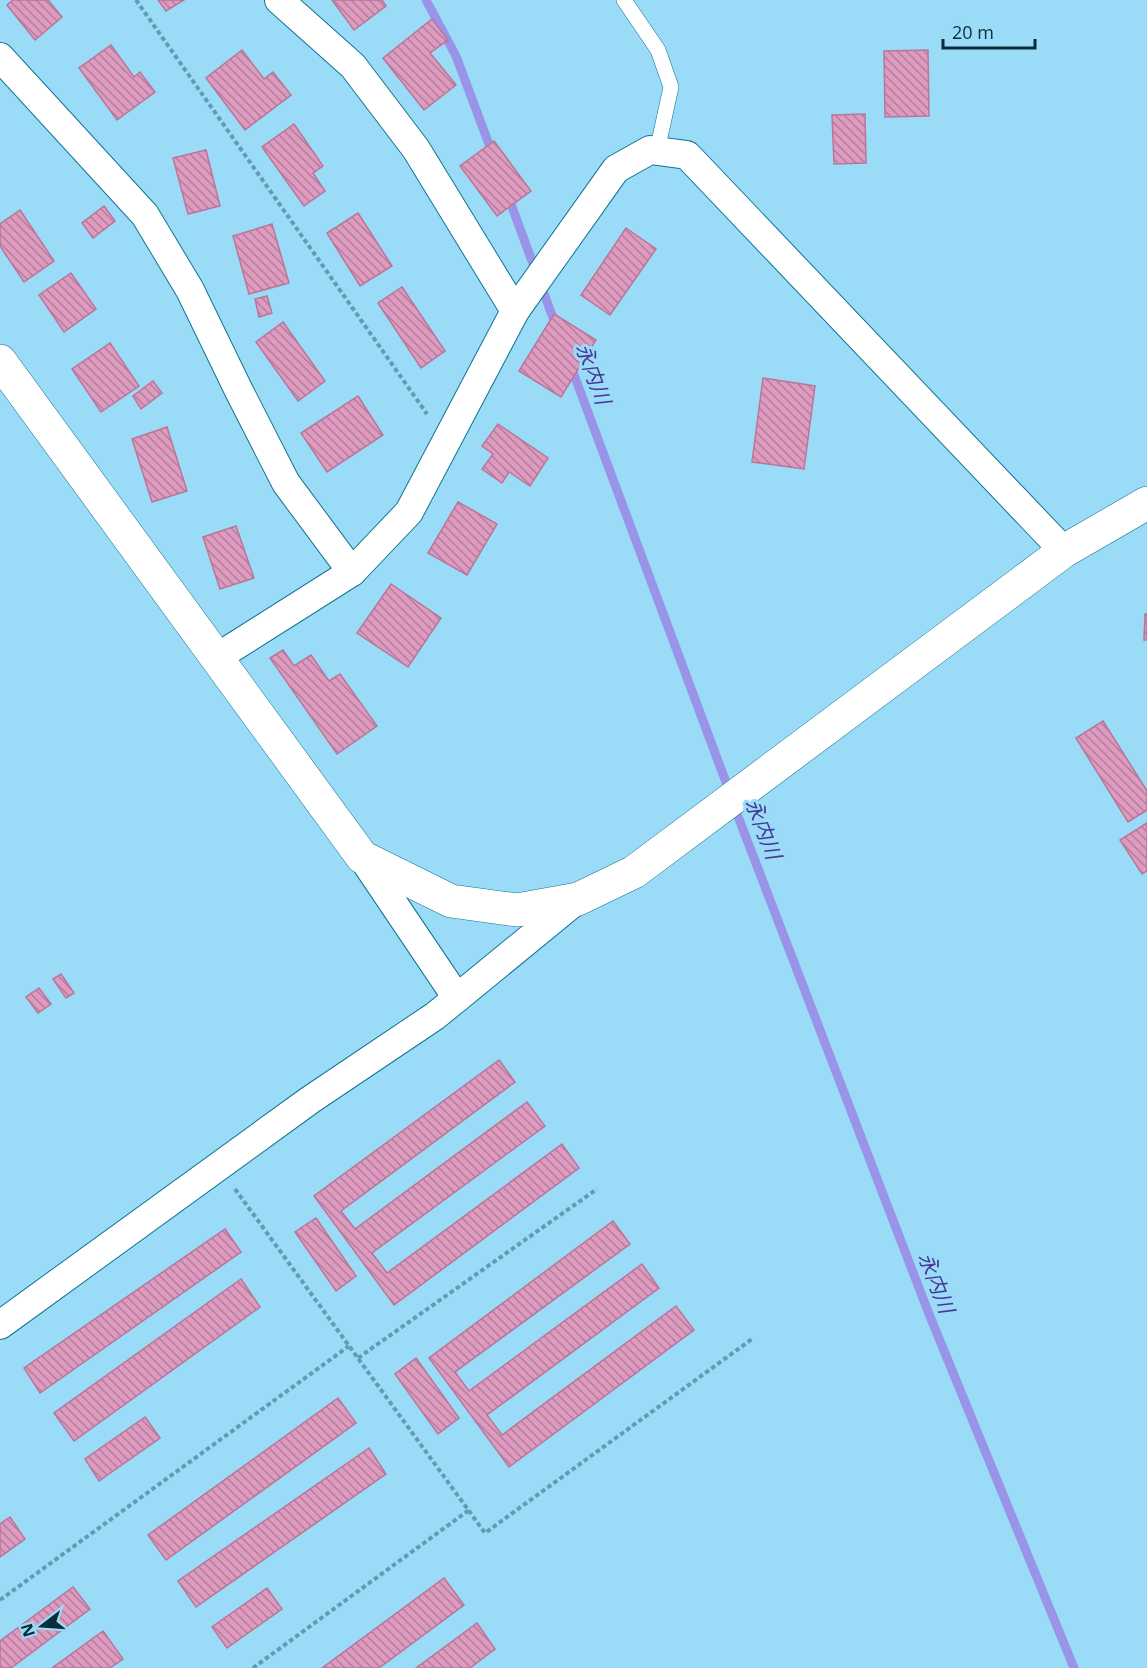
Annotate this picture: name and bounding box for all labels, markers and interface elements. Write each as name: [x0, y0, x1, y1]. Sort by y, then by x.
scale bar: [943, 12, 1034, 50]
text: 20 m: [952, 20, 994, 44]
water label: 永内川: [570, 339, 619, 410]
water label: 永内川: [740, 794, 789, 865]
water label: 永内川: [913, 1248, 962, 1319]
north arrow: [12, 1596, 72, 1656]
text: N: [15, 1621, 40, 1640]

